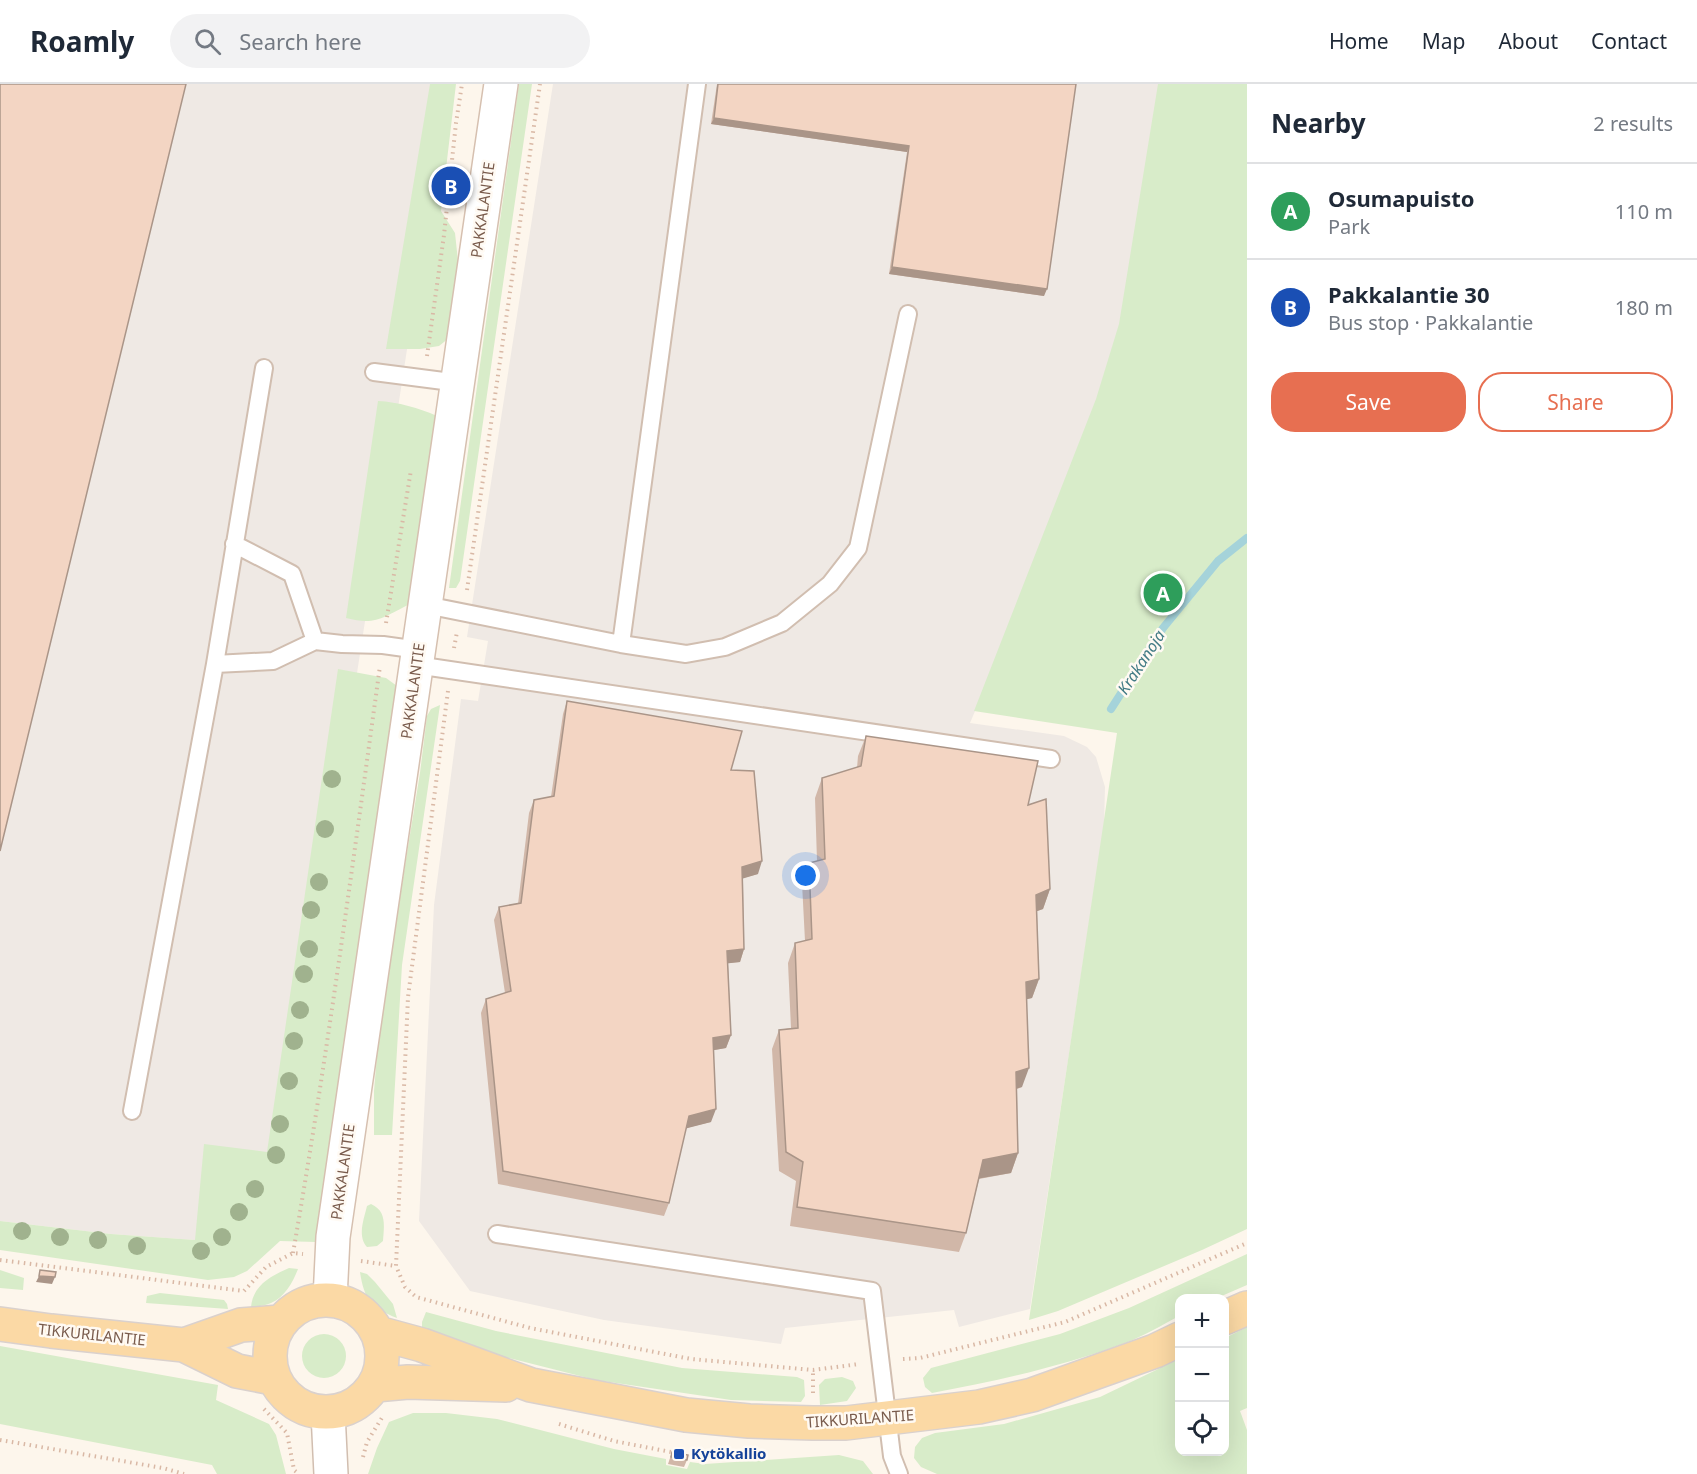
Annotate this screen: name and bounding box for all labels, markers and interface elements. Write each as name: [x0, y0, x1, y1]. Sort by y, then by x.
search box: [170, 14, 590, 68]
text: Roamly: [30, 22, 134, 60]
icon: search: [191, 25, 224, 58]
text: Search here: [239, 26, 362, 56]
text: Home: [1329, 27, 1389, 55]
text: Map: [1422, 27, 1465, 55]
text: About: [1498, 27, 1558, 55]
text: Contact: [1591, 27, 1667, 55]
text: Nearby: [1271, 105, 1366, 141]
text: 2 results: [1593, 110, 1673, 137]
street label: PAKKALANTIE: [465, 161, 499, 259]
pin: B: [432, 164, 470, 208]
text: Osumapuisto: [1328, 183, 1475, 213]
text: A: [1284, 198, 1297, 225]
text: 110 m: [1615, 198, 1673, 225]
text: Park: [1328, 213, 1370, 240]
text: Pakkalantie 30: [1328, 279, 1489, 309]
text: B: [1284, 294, 1297, 321]
text: 180 m: [1615, 294, 1673, 321]
text: Bus stop · Pakkalantie: [1328, 309, 1533, 336]
button: Save: [1271, 372, 1466, 432]
button: Share: [1478, 372, 1673, 432]
pin: A: [1144, 570, 1182, 616]
water label: Krakanoja: [1112, 626, 1170, 698]
street label: PAKKALANTIE: [395, 642, 429, 740]
your location: [791, 861, 820, 890]
street label: PAKKALANTIE: [325, 1123, 359, 1221]
map controls: [1175, 1294, 1229, 1456]
button: +: [1175, 1294, 1229, 1348]
street label: TIKKURILANTIE: [37, 1318, 147, 1350]
button: −: [1175, 1348, 1229, 1402]
button: locate: [1175, 1402, 1229, 1456]
street label: TIKKURILANTIE: [805, 1404, 914, 1432]
place label: Kytökallio: [691, 1443, 767, 1463]
marker: Kytökallio: [672, 1447, 686, 1461]

